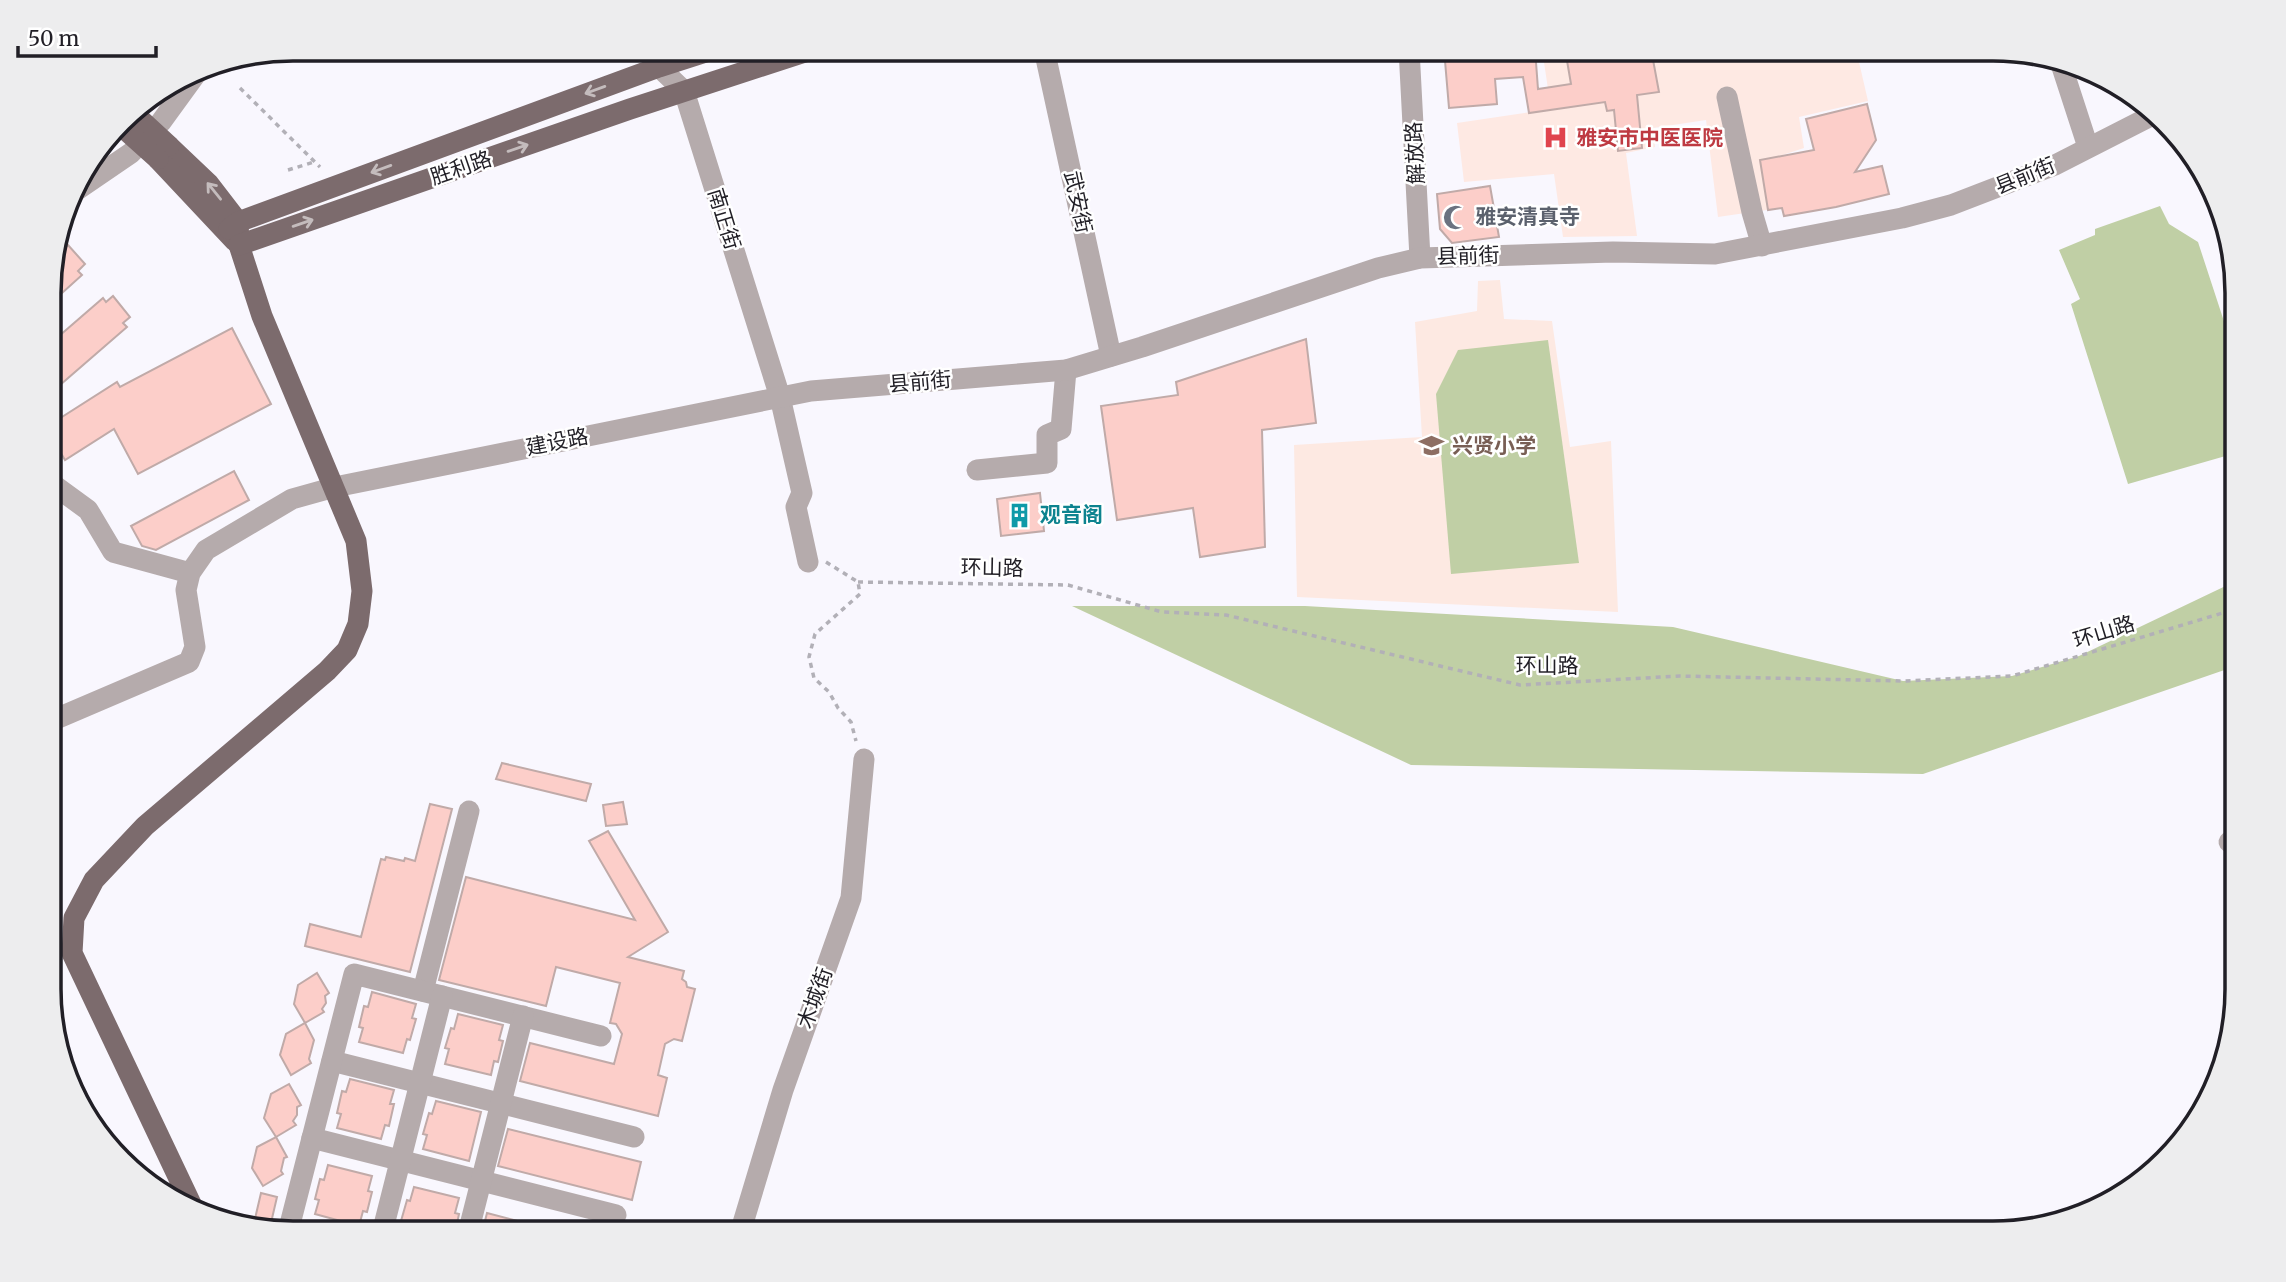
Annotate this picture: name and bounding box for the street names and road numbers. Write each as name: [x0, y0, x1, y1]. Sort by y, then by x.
street label: 解放路: [1399, 121, 1430, 185]
street label: 胜利路: [427, 145, 495, 191]
street label: 县前街: [1991, 151, 2059, 200]
street label: 武安街: [1059, 168, 1098, 236]
street label: 南正街: [702, 185, 747, 253]
street label: 县前街: [1436, 241, 1500, 270]
street label: 县前街: [887, 365, 953, 398]
street label: 建设路: [523, 422, 590, 461]
street label: 环山路: [960, 553, 1024, 582]
street label: 环山路: [2070, 609, 2138, 654]
street label: 环山路: [1516, 652, 1579, 679]
street label: 木城街: [791, 964, 838, 1032]

